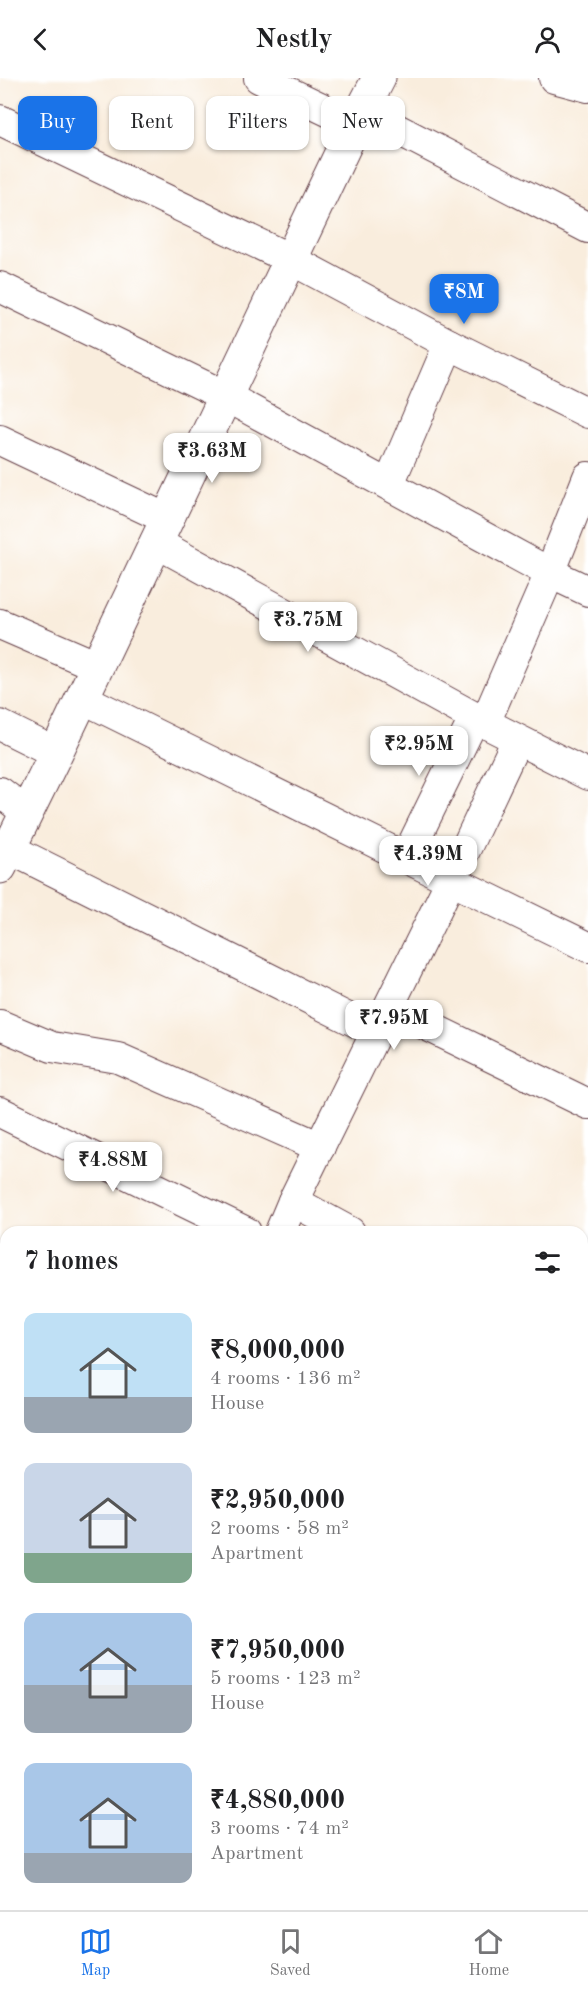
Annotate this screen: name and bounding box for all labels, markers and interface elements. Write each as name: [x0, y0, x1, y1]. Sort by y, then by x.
icon: back: [24, 23, 57, 56]
icon: person: [531, 23, 564, 56]
text: Nestly: [255, 26, 333, 53]
chip: Buy: [18, 96, 97, 150]
chip: Rent: [109, 96, 194, 150]
chip: Filters: [206, 96, 309, 150]
chip: New: [321, 96, 405, 150]
pin: ₹8M: [435, 274, 493, 325]
text: ₹8M: [444, 283, 484, 303]
pin: ₹3.63M: [163, 433, 261, 484]
text: ₹3.63M: [177, 442, 247, 462]
pin: ₹3.75M: [259, 602, 357, 653]
text: ₹3.75M: [273, 611, 343, 631]
pin: ₹2.95M: [370, 726, 468, 777]
text: ₹2.95M: [384, 735, 454, 755]
pin: ₹4.39M: [379, 836, 477, 887]
text: ₹4.39M: [393, 845, 463, 865]
pin: ₹7.95M: [345, 1000, 443, 1051]
text: ₹7.95M: [359, 1009, 429, 1029]
pin: ₹4.88M: [64, 1142, 162, 1193]
text: ₹4.88M: [78, 1151, 148, 1171]
icon: filters: [531, 1246, 564, 1279]
text: 7 homes: [24, 1249, 118, 1275]
icon: home: [72, 1337, 144, 1409]
text: ₹8,000,000: [210, 1338, 345, 1364]
text: 4 rooms · 136 m²: [210, 1369, 360, 1389]
text: House: [210, 1394, 264, 1414]
icon: home: [72, 1487, 144, 1559]
text: ₹2,950,000: [210, 1488, 345, 1514]
text: 2 rooms · 58 m²: [210, 1519, 349, 1539]
text: Apartment: [210, 1544, 304, 1564]
icon: home: [72, 1637, 144, 1709]
text: ₹7,950,000: [210, 1638, 345, 1664]
text: 5 rooms · 123 m²: [210, 1669, 360, 1689]
text: House: [210, 1694, 264, 1714]
icon: home: [72, 1787, 144, 1859]
text: ₹4,880,000: [210, 1788, 345, 1814]
text: 3 rooms · 74 m²: [210, 1819, 349, 1839]
text: Apartment: [210, 1844, 304, 1864]
tab: Map: [79, 1925, 112, 1981]
tab: Saved: [270, 1925, 311, 1981]
tab: Home: [468, 1925, 509, 1981]

